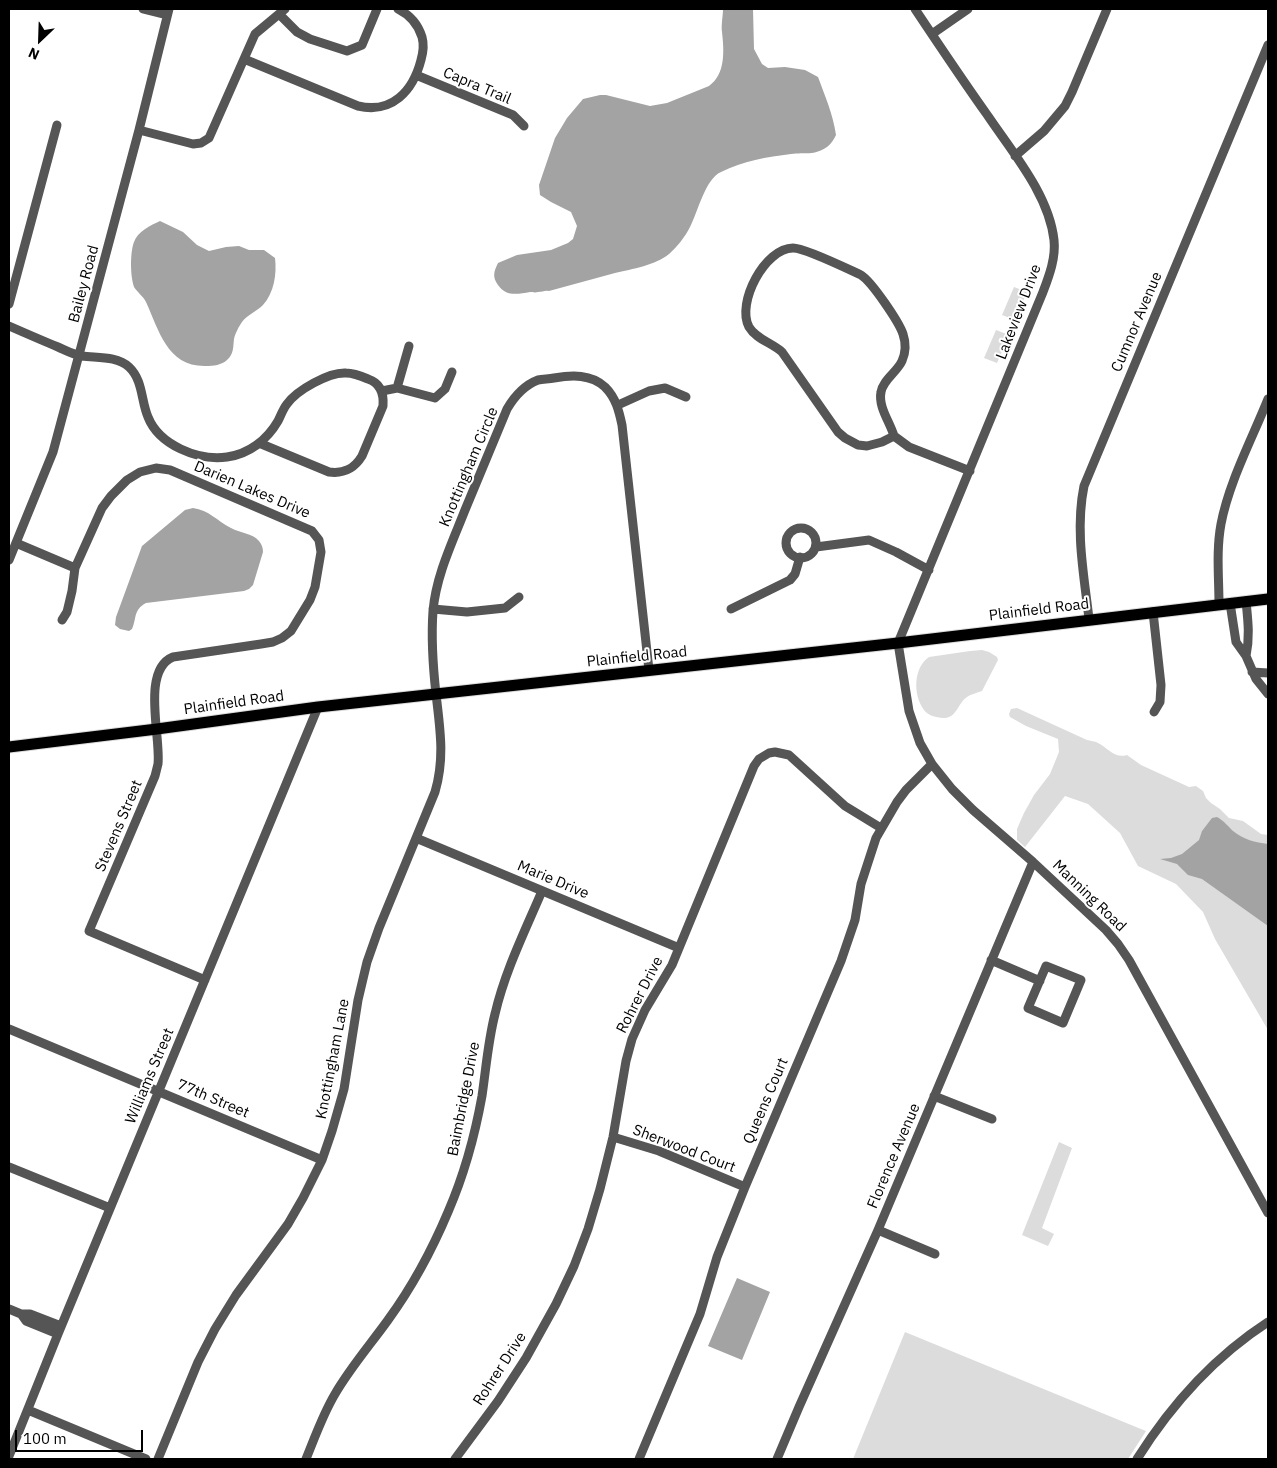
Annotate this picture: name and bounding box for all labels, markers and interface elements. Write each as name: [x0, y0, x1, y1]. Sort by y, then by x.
north arrow: [15, 15, 65, 65]
text: N: [26, 43, 42, 64]
street label: Capra Trail: [440, 64, 514, 108]
street label: Bailey Road: [65, 243, 103, 325]
street label: Lakeview Drive: [993, 262, 1045, 362]
street label: Cumnor Avenue: [1108, 269, 1166, 375]
street label: Knottingham Circle: [436, 404, 502, 530]
street label: Darien Lakes Drive: [191, 457, 313, 523]
street label: Plainfield Road: [988, 595, 1090, 625]
street label: Plainfield Road: [586, 643, 688, 671]
street label: Plainfield Road: [183, 687, 285, 719]
street label: Stevens Street: [92, 777, 146, 875]
street label: Manning Road: [1048, 856, 1130, 936]
street label: Marie Drive: [514, 857, 592, 903]
street label: Rohrer Drive: [613, 954, 667, 1036]
street label: Knottingham Lane: [312, 997, 354, 1121]
street label: Williams Street: [122, 1026, 178, 1126]
street label: Baimbridge Drive: [444, 1040, 484, 1158]
street label: Queens Court: [740, 1055, 792, 1147]
street label: 77th Street: [174, 1076, 252, 1122]
street label: Florence Avenue: [864, 1101, 924, 1211]
street label: Sherwood Court: [630, 1121, 738, 1177]
street label: Rohrer Drive: [470, 1329, 530, 1409]
scale bar: [18, 1420, 145, 1452]
text: 100 m: [23, 1429, 67, 1448]

